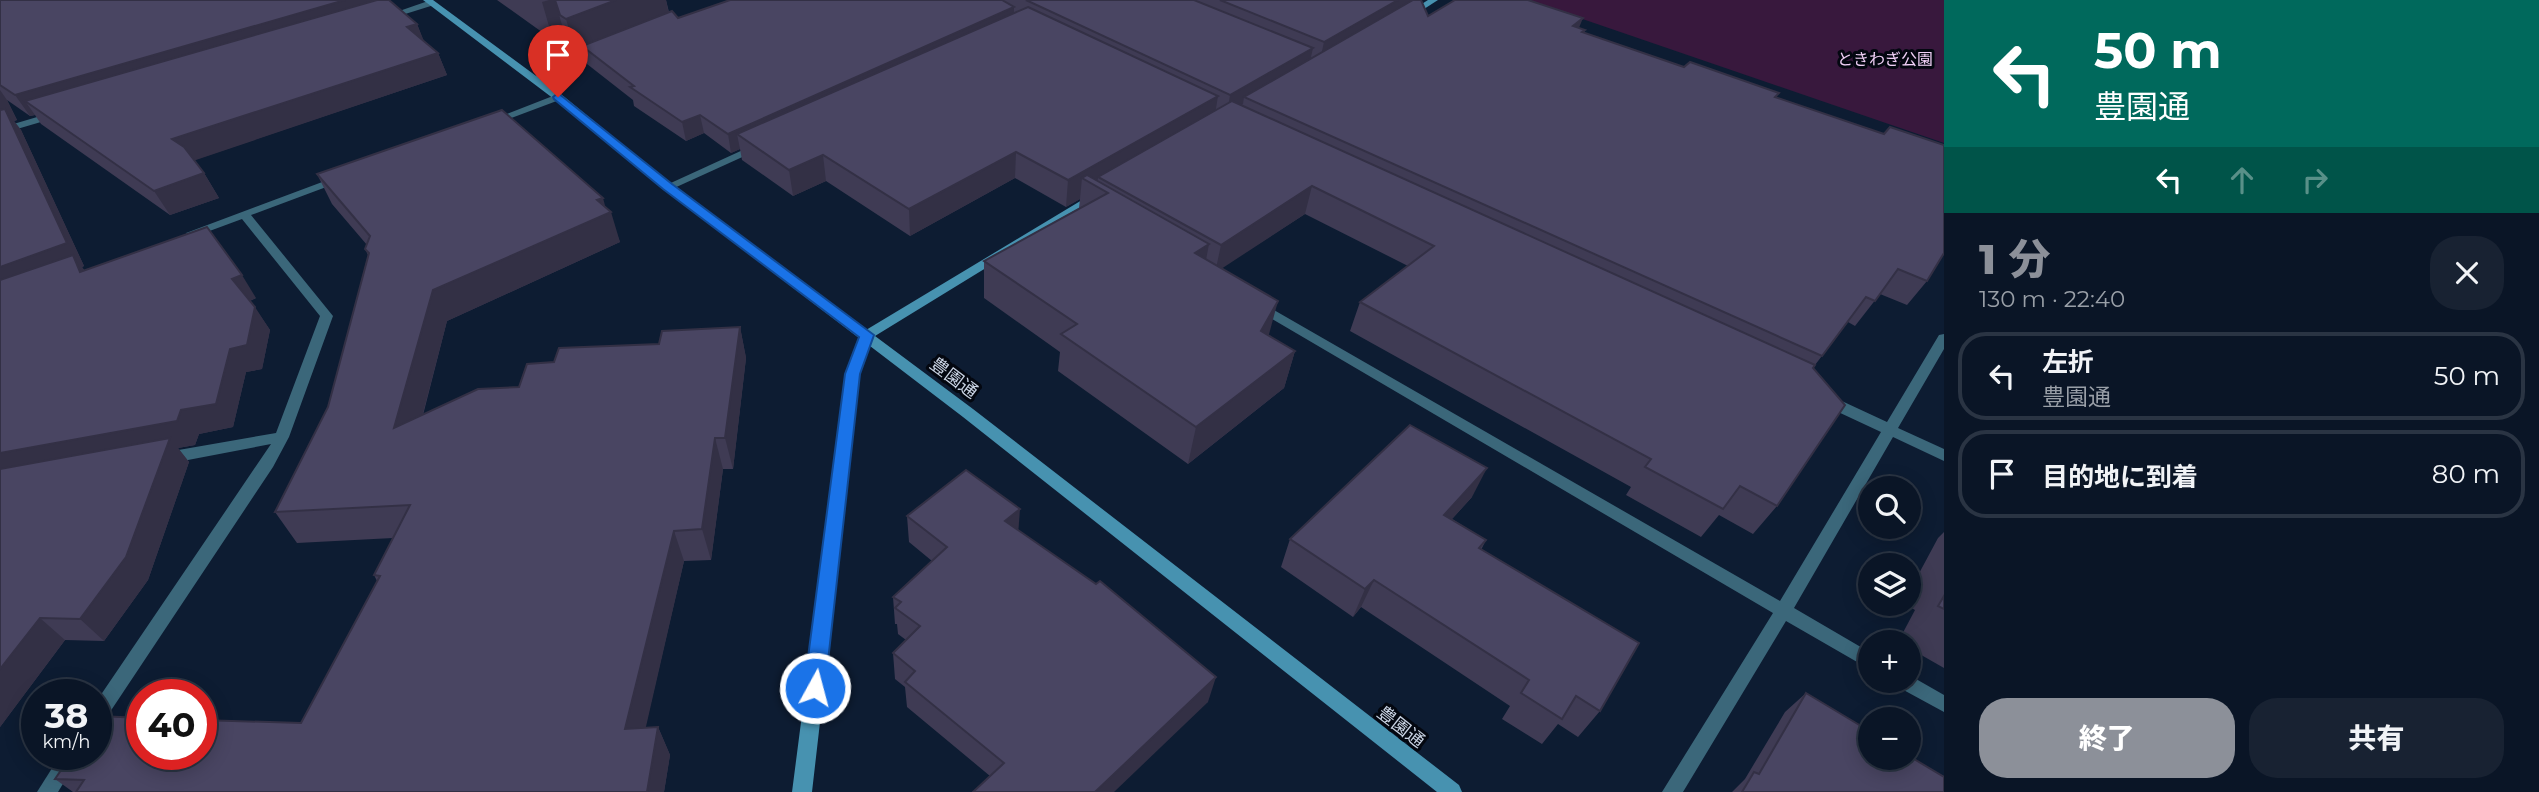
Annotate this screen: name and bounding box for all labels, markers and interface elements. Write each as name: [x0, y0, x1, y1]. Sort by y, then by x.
text: 50 m: [2094, 21, 2222, 80]
pin: [528, 25, 588, 97]
icon: left: [1979, 28, 2070, 119]
icon: arrive: [539, 36, 577, 74]
park label: ときわぎ公園: [1837, 50, 1933, 69]
text: 豊園通: [2094, 87, 2190, 126]
icon: left: [2150, 161, 2188, 199]
icon: ahead: [2223, 161, 2261, 199]
icon: right: [2296, 161, 2334, 199]
text: 1 分: [1979, 233, 2050, 285]
button: close: [2430, 236, 2504, 310]
text: 130 m · 22:40: [1979, 285, 2125, 313]
text: 左折: [2042, 346, 2094, 378]
street label: 豊園通: [926, 353, 982, 403]
icon: left: [1983, 357, 2021, 395]
text: 50 m: [2434, 360, 2500, 392]
text: 豊園通: [2042, 383, 2111, 411]
icon: arrive: [1983, 455, 2021, 493]
text: 80 m: [2432, 458, 2500, 490]
text: 目的地に到着: [2042, 461, 2198, 493]
map controls: [1858, 476, 1921, 770]
button: search: [1858, 476, 1921, 539]
button: layers: [1858, 553, 1921, 616]
button: +: [1858, 630, 1921, 693]
position arrow: [778, 651, 852, 725]
speed limit sign: 40: [126, 679, 217, 770]
text: 38: [45, 694, 88, 737]
button: 終了: [1979, 698, 2235, 778]
button: 共有: [2249, 698, 2504, 778]
street label: 豊園通: [1373, 702, 1429, 752]
button: −: [1858, 707, 1921, 770]
text: km/h: [42, 731, 91, 753]

